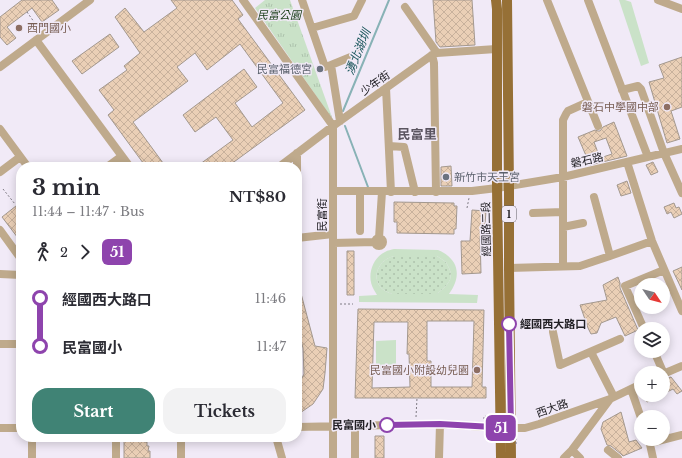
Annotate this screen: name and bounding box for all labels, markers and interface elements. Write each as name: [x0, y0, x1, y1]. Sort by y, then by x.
park label: 民富公園: [257, 8, 303, 22]
place label: 西門國小: [27, 21, 71, 35]
marker: 西門國小: [14, 23, 24, 33]
water label: 湧北湖圳: [342, 25, 374, 77]
place label: 民富福德宮: [257, 62, 312, 76]
marker: 民富福德宮: [315, 64, 325, 74]
street label: 少年街: [357, 68, 393, 98]
place label: 磐石中學國中部: [582, 100, 659, 114]
marker: 磐石中學國中部: [662, 102, 672, 112]
district label: 民富里: [397, 126, 437, 143]
street label: 磐石路: [569, 149, 605, 171]
place label: 新竹市天王宮: [454, 170, 520, 184]
marker: 新竹市天王宮: [441, 172, 451, 182]
text: 3 min: [32, 174, 100, 201]
text: NT$80: [229, 187, 286, 206]
street label: 民富街: [315, 199, 329, 232]
street label: 經國路二段: [479, 201, 493, 257]
text: 11:44 – 11:47 · Bus: [32, 203, 145, 220]
road number: 1: [502, 206, 516, 222]
icon: walk: [32, 241, 54, 263]
icon: forward: [74, 241, 96, 263]
text: 51: [110, 243, 124, 261]
text: 2: [60, 244, 68, 261]
north arrow: [634, 278, 670, 314]
map controls: [634, 278, 670, 446]
text: 經國西大路口: [62, 290, 152, 309]
text: 11:46: [255, 290, 286, 307]
marker: 經國西大路口: [501, 316, 517, 332]
place label: 經國西大路口: [520, 317, 586, 331]
button: layers: [634, 322, 670, 358]
text: 民富國小: [62, 338, 122, 357]
text: 11:47: [257, 338, 286, 355]
place label: 民富國小附設幼兒園: [370, 363, 469, 377]
marker: 民富國小附設幼兒園: [472, 365, 482, 375]
button: +: [634, 366, 670, 402]
button: Start: [32, 388, 155, 434]
button: Tickets: [163, 388, 286, 434]
street label: 西大路: [534, 396, 570, 420]
button: −: [634, 410, 670, 446]
line badge: 51: [483, 415, 519, 441]
marker: 民富國小: [379, 417, 395, 433]
place label: 民富國小: [332, 418, 376, 432]
text: 51: [494, 419, 508, 437]

